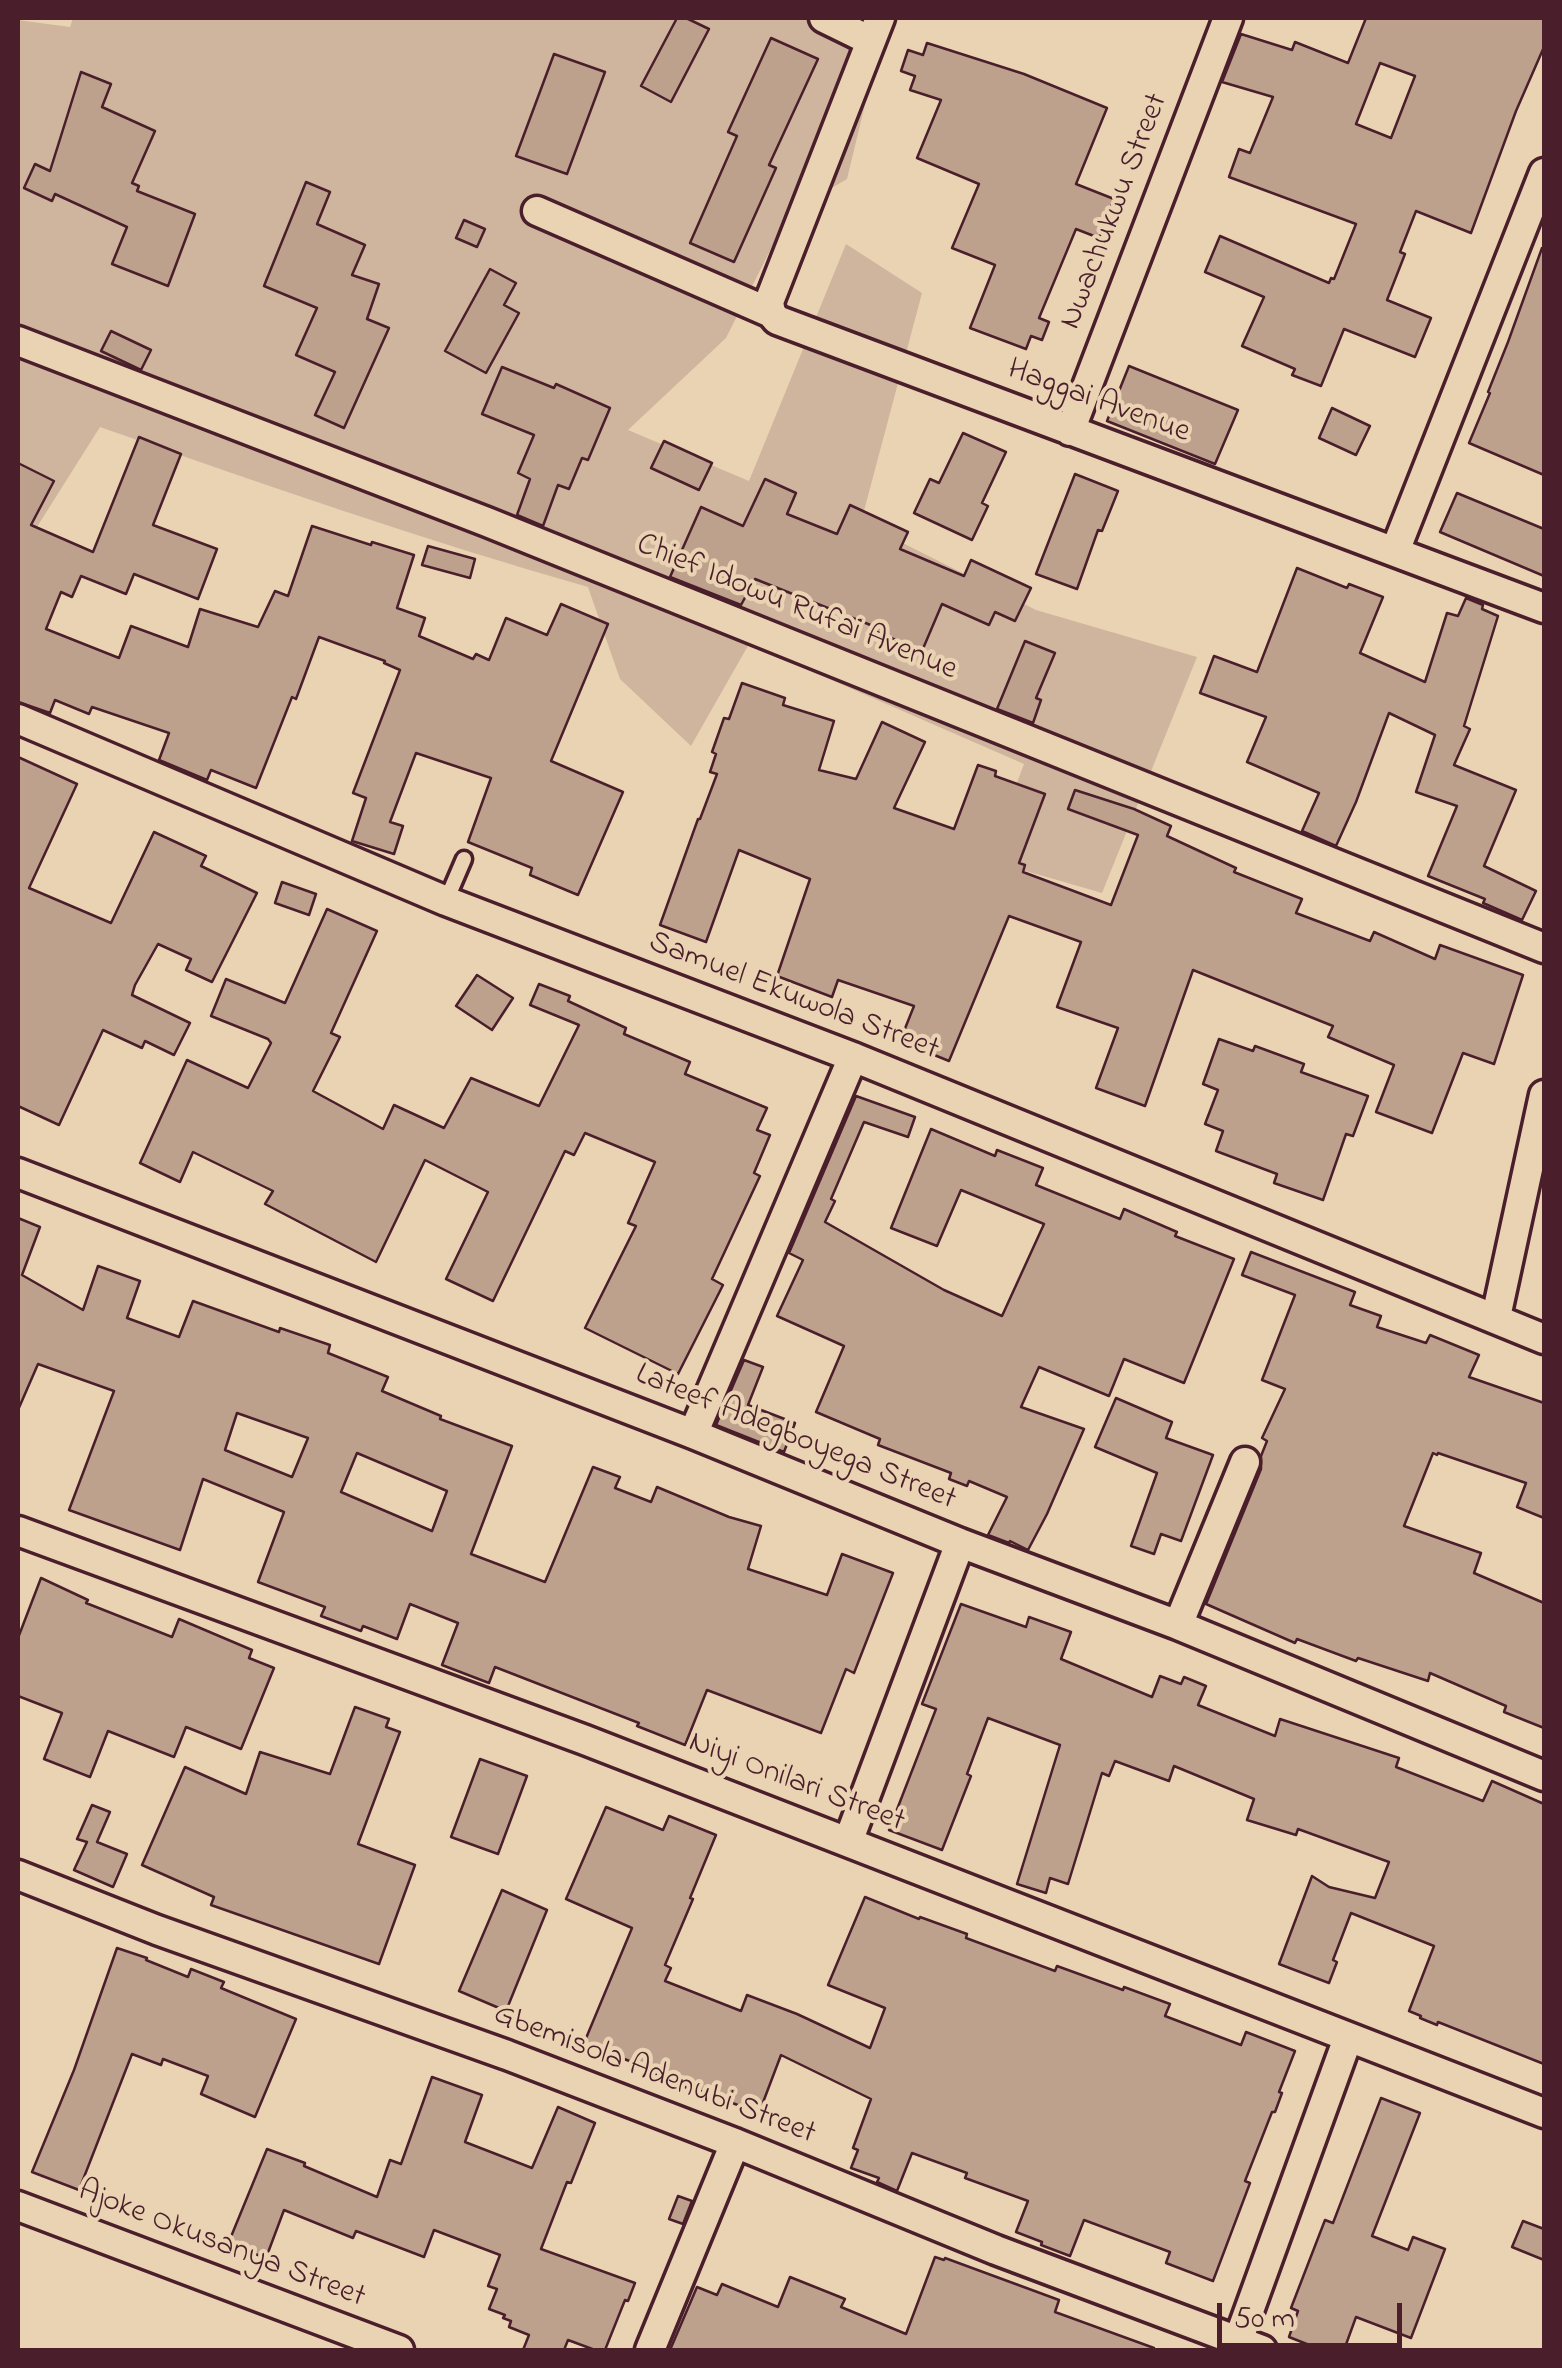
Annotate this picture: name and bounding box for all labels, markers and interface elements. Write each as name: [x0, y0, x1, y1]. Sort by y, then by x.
street label: Nwachukwu Street: [1053, 89, 1179, 335]
street label: Haggai Avenue: [1002, 352, 1194, 454]
street label: Chief Idowu Rufai Avenue: [630, 527, 962, 691]
street label: Samuel Ekuwola Street: [642, 925, 944, 1071]
street label: Lateef Adegboyega Street: [629, 1357, 961, 1521]
street label: Niyi Onilari Street: [682, 1725, 910, 1843]
street label: Gbemisola Adenubi Street: [488, 1997, 820, 2155]
street label: Ajoke Okusanya Street: [72, 2174, 370, 2318]
scale bar: [1222, 2283, 1407, 2345]
text: 50 m: [1234, 2298, 1295, 2342]

